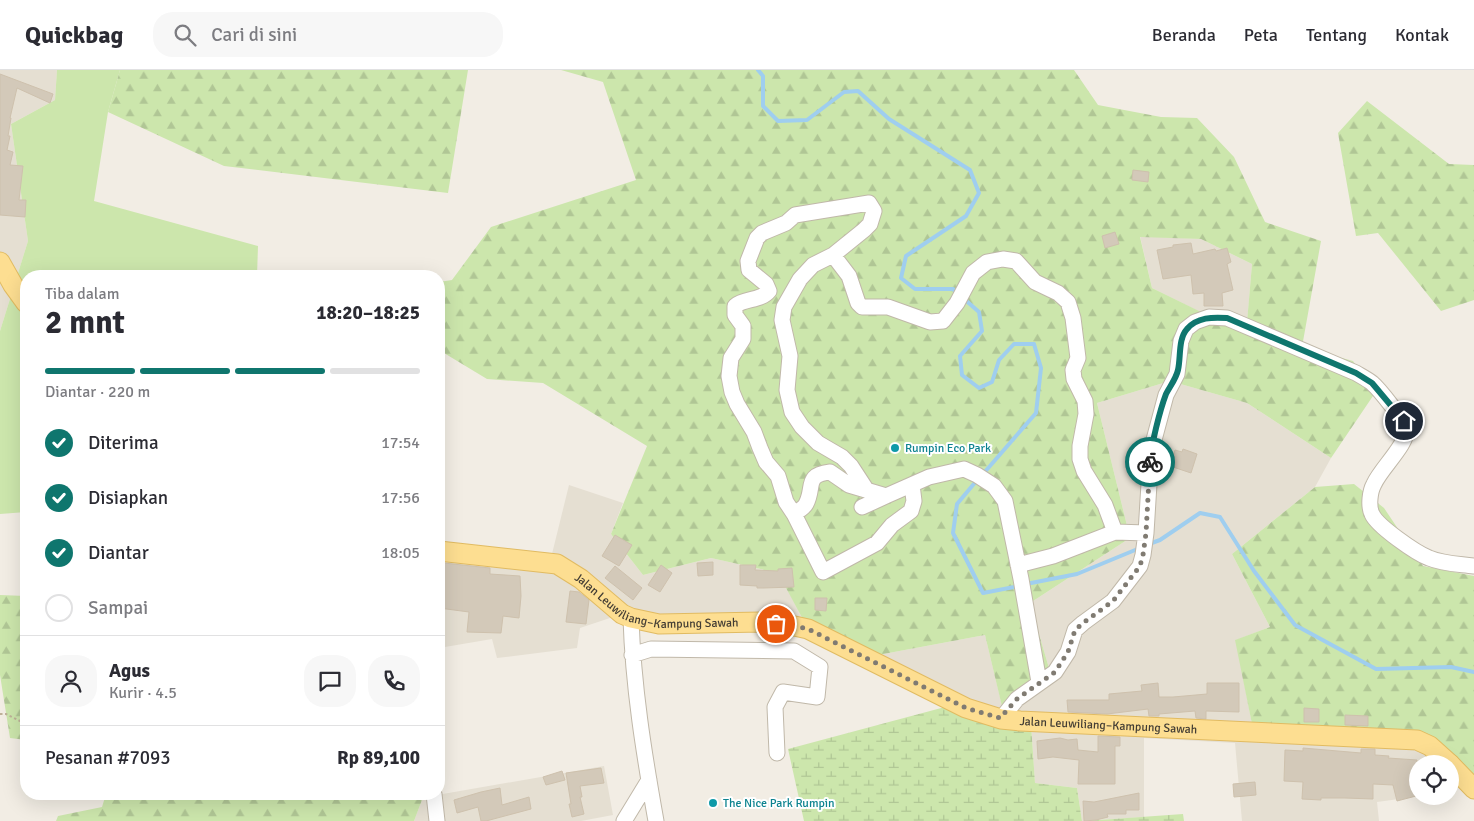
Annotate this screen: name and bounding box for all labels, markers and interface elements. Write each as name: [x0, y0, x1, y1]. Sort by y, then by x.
search box: [153, 12, 503, 57]
text: Quickbag: [25, 20, 123, 50]
icon: search: [171, 21, 199, 49]
text: Cari di sini: [211, 23, 297, 47]
text: Beranda: [1152, 24, 1216, 46]
text: Peta: [1244, 24, 1278, 46]
text: Tentang: [1306, 24, 1367, 46]
text: Kontak: [1395, 24, 1449, 46]
text: Tiba dalam: [45, 284, 119, 304]
text: 18:20–18:25: [316, 301, 420, 325]
text: 2 mnt: [45, 303, 125, 342]
text: Diantar · 220 m: [45, 382, 150, 402]
pin: [1383, 400, 1425, 442]
icon: home: [1390, 407, 1418, 435]
icon: check: [45, 429, 73, 457]
text: Diterima: [88, 431, 159, 455]
text: 17:54: [381, 433, 420, 453]
courier: [1125, 437, 1175, 487]
place label: Rumpin Eco Park: [905, 441, 991, 456]
marker: Rumpin Eco Park: [889, 442, 901, 454]
icon: bike: [1136, 448, 1164, 476]
icon: check: [45, 484, 73, 512]
text: Disiapkan: [88, 486, 168, 510]
text: 17:56: [381, 488, 420, 508]
icon: check: [45, 539, 73, 567]
text: Diantar: [88, 541, 149, 565]
text: 18:05: [381, 543, 420, 563]
street label: Jalan Leuwiliang–Kampung Sawah: [572, 569, 739, 632]
text: Sampai: [88, 596, 148, 620]
pin: [755, 603, 797, 645]
icon: bag: [762, 610, 790, 638]
button: person: [45, 655, 97, 707]
button: chat: [304, 655, 356, 707]
button: phone: [368, 655, 420, 707]
text: Agus: [109, 659, 150, 683]
text: Kurir · 4.5: [109, 683, 177, 703]
street label: Jalan Leuwiliang–Kampung Sawah: [1019, 713, 1198, 737]
text: Pesanan #7093: [45, 746, 171, 770]
text: Rp 89,100: [337, 746, 420, 770]
map controls: [1409, 755, 1459, 805]
button: locate: [1409, 755, 1459, 805]
place label: The Nice Park Rumpin: [723, 796, 835, 811]
marker: The Nice Park Rumpin: [707, 797, 719, 809]

